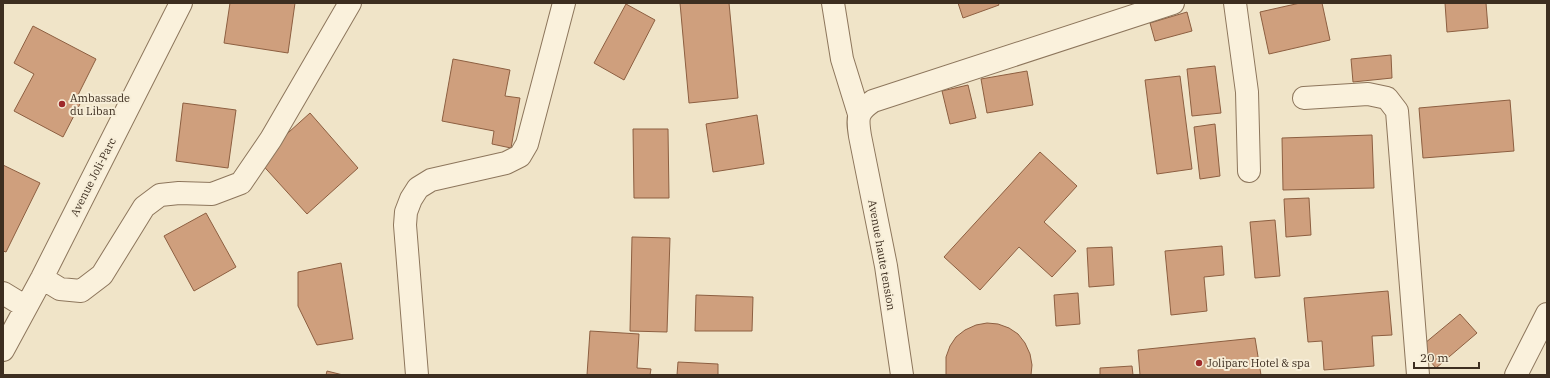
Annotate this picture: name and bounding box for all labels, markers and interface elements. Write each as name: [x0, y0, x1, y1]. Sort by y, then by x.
place label: Ambassade du Liban: [70, 91, 130, 118]
marker: Ambassade du Liban: [57, 99, 67, 109]
street label: Avenue Joli-Parc: [67, 135, 119, 219]
street label: Avenue haute tension: [865, 199, 899, 311]
scale bar: [1414, 344, 1479, 370]
text: 20 m: [1420, 350, 1449, 365]
place label: Joliparc Hotel & spa: [1207, 356, 1310, 370]
marker: Joliparc Hotel & spa: [1194, 358, 1204, 368]

